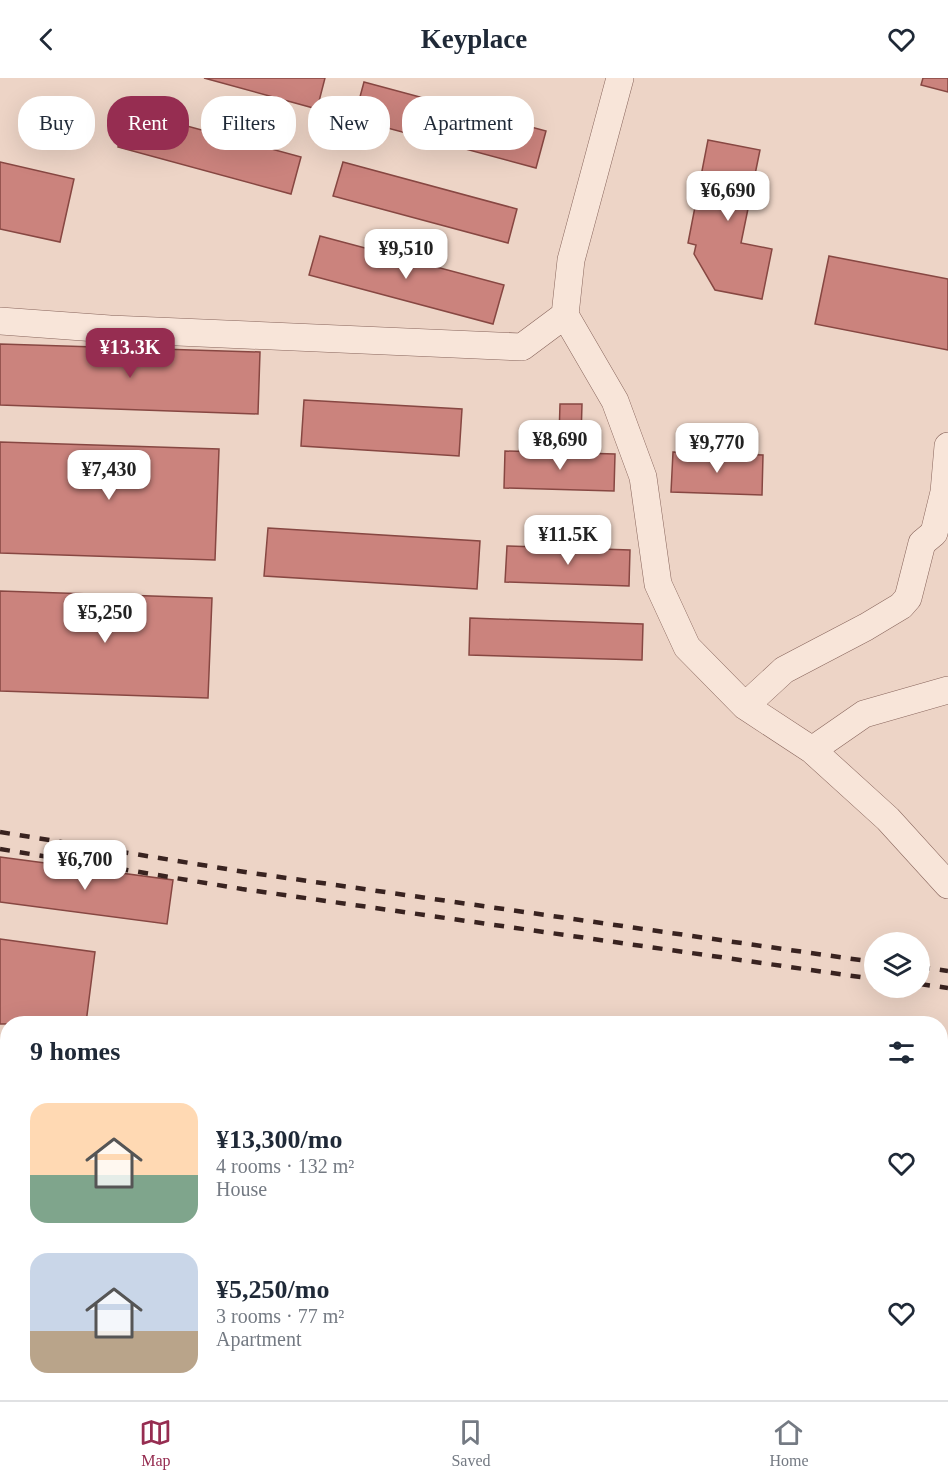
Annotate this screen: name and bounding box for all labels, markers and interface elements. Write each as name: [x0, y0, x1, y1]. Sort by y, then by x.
icon: back: [30, 23, 63, 56]
icon: heart: [885, 23, 918, 56]
text: Keyplace: [421, 24, 527, 54]
chip: Buy: [18, 96, 95, 150]
chip: Rent: [107, 96, 189, 150]
chip: Filters: [201, 96, 296, 150]
chip: New: [308, 96, 390, 150]
chip: Apartment: [402, 96, 534, 150]
pin: ¥6,690: [679, 171, 777, 222]
text: ¥6,690: [701, 179, 756, 201]
pin: ¥9,510: [357, 229, 455, 280]
text: ¥9,510: [379, 237, 434, 259]
pin: ¥13.3K: [81, 328, 179, 379]
text: ¥13.3K: [100, 336, 160, 358]
pin: ¥8,690: [511, 420, 609, 471]
pin: ¥9,770: [668, 423, 766, 474]
text: ¥8,690: [533, 428, 588, 450]
text: ¥9,770: [690, 431, 745, 453]
pin: ¥7,430: [60, 450, 158, 501]
text: ¥7,430: [82, 458, 137, 480]
pin: ¥11.5K: [519, 515, 617, 566]
text: ¥11.5K: [538, 523, 598, 545]
pin: ¥5,250: [56, 593, 154, 644]
text: ¥5,250: [78, 601, 133, 623]
pin: ¥6,700: [36, 840, 134, 891]
text: ¥6,700: [58, 848, 113, 870]
map controls: [864, 932, 930, 998]
button: layers: [864, 932, 930, 998]
icon: filters: [885, 1036, 918, 1069]
text: 9 homes: [30, 1037, 120, 1066]
text: ¥13,300/mo: [216, 1125, 342, 1154]
icon: home: [78, 1127, 150, 1199]
icon: heart: [885, 1147, 918, 1180]
text: 4 rooms · 132 m²: [216, 1155, 354, 1177]
text: House: [216, 1178, 267, 1200]
text: ¥5,250/mo: [216, 1275, 329, 1304]
icon: home: [78, 1277, 150, 1349]
icon: heart: [885, 1297, 918, 1330]
text: 3 rooms · 77 m²: [216, 1305, 344, 1327]
text: Apartment: [216, 1328, 302, 1350]
tab: Map: [139, 1416, 172, 1470]
tab: Saved: [451, 1416, 490, 1470]
tab: Home: [769, 1416, 809, 1470]

